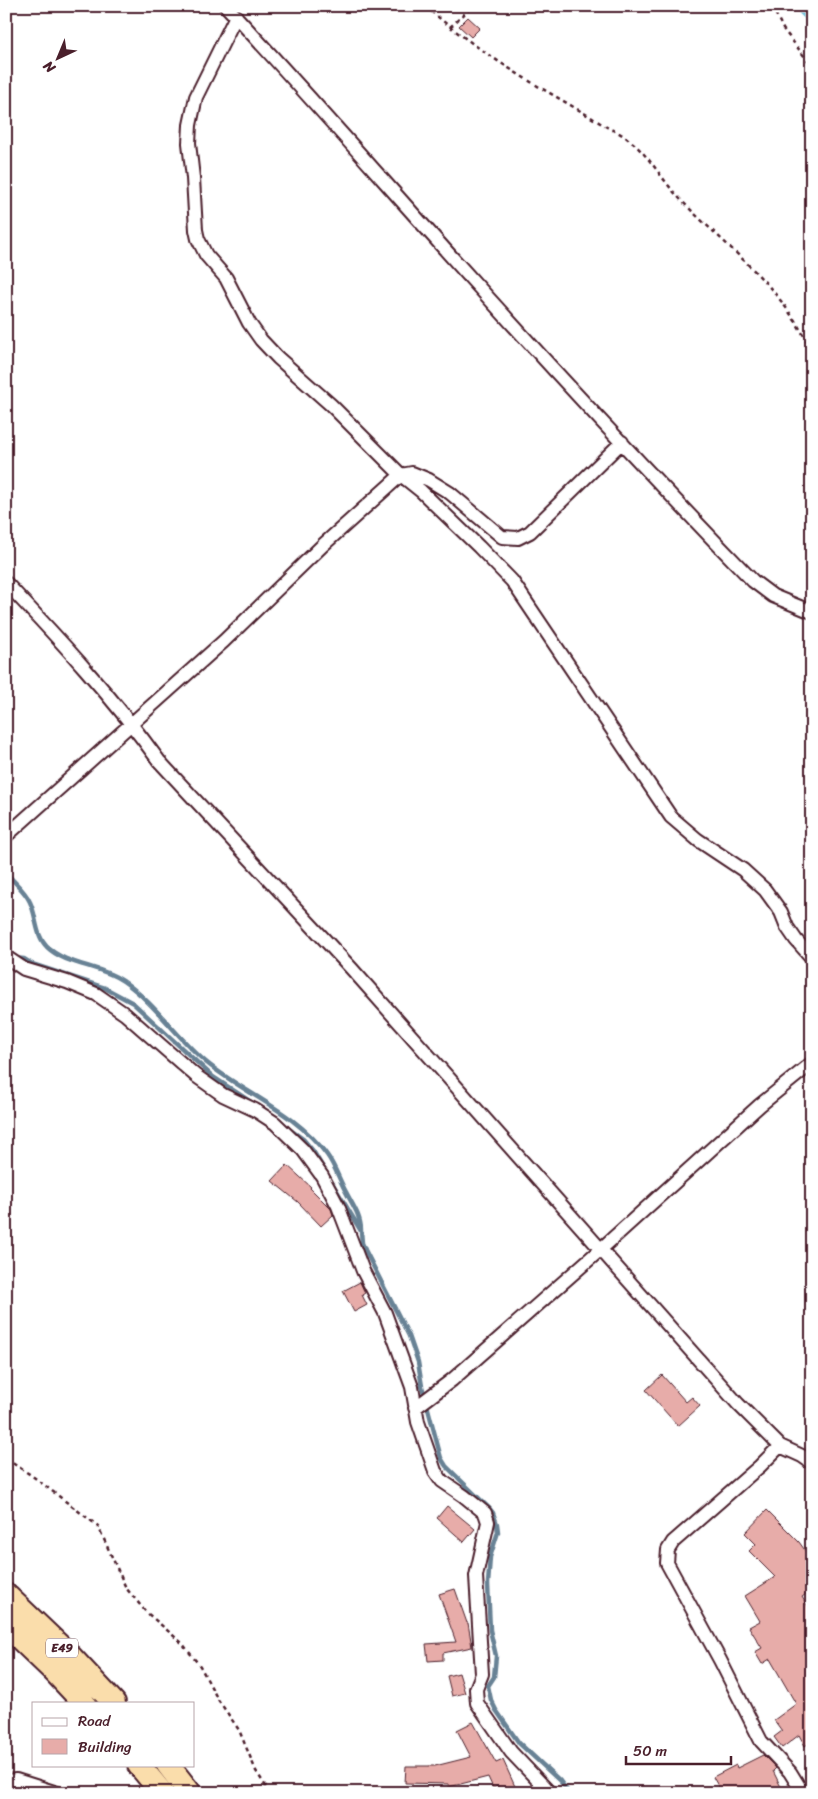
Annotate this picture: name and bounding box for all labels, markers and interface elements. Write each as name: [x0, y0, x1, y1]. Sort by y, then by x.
north arrow: [32, 32, 82, 82]
text: N: [37, 54, 62, 80]
road number: E49: [46, 1639, 78, 1658]
legend: [32, 1702, 195, 1766]
text: Road: [78, 1708, 111, 1734]
text: Building: [78, 1734, 132, 1760]
scale bar: [626, 1734, 730, 1766]
text: 50 m: [633, 1738, 668, 1764]

